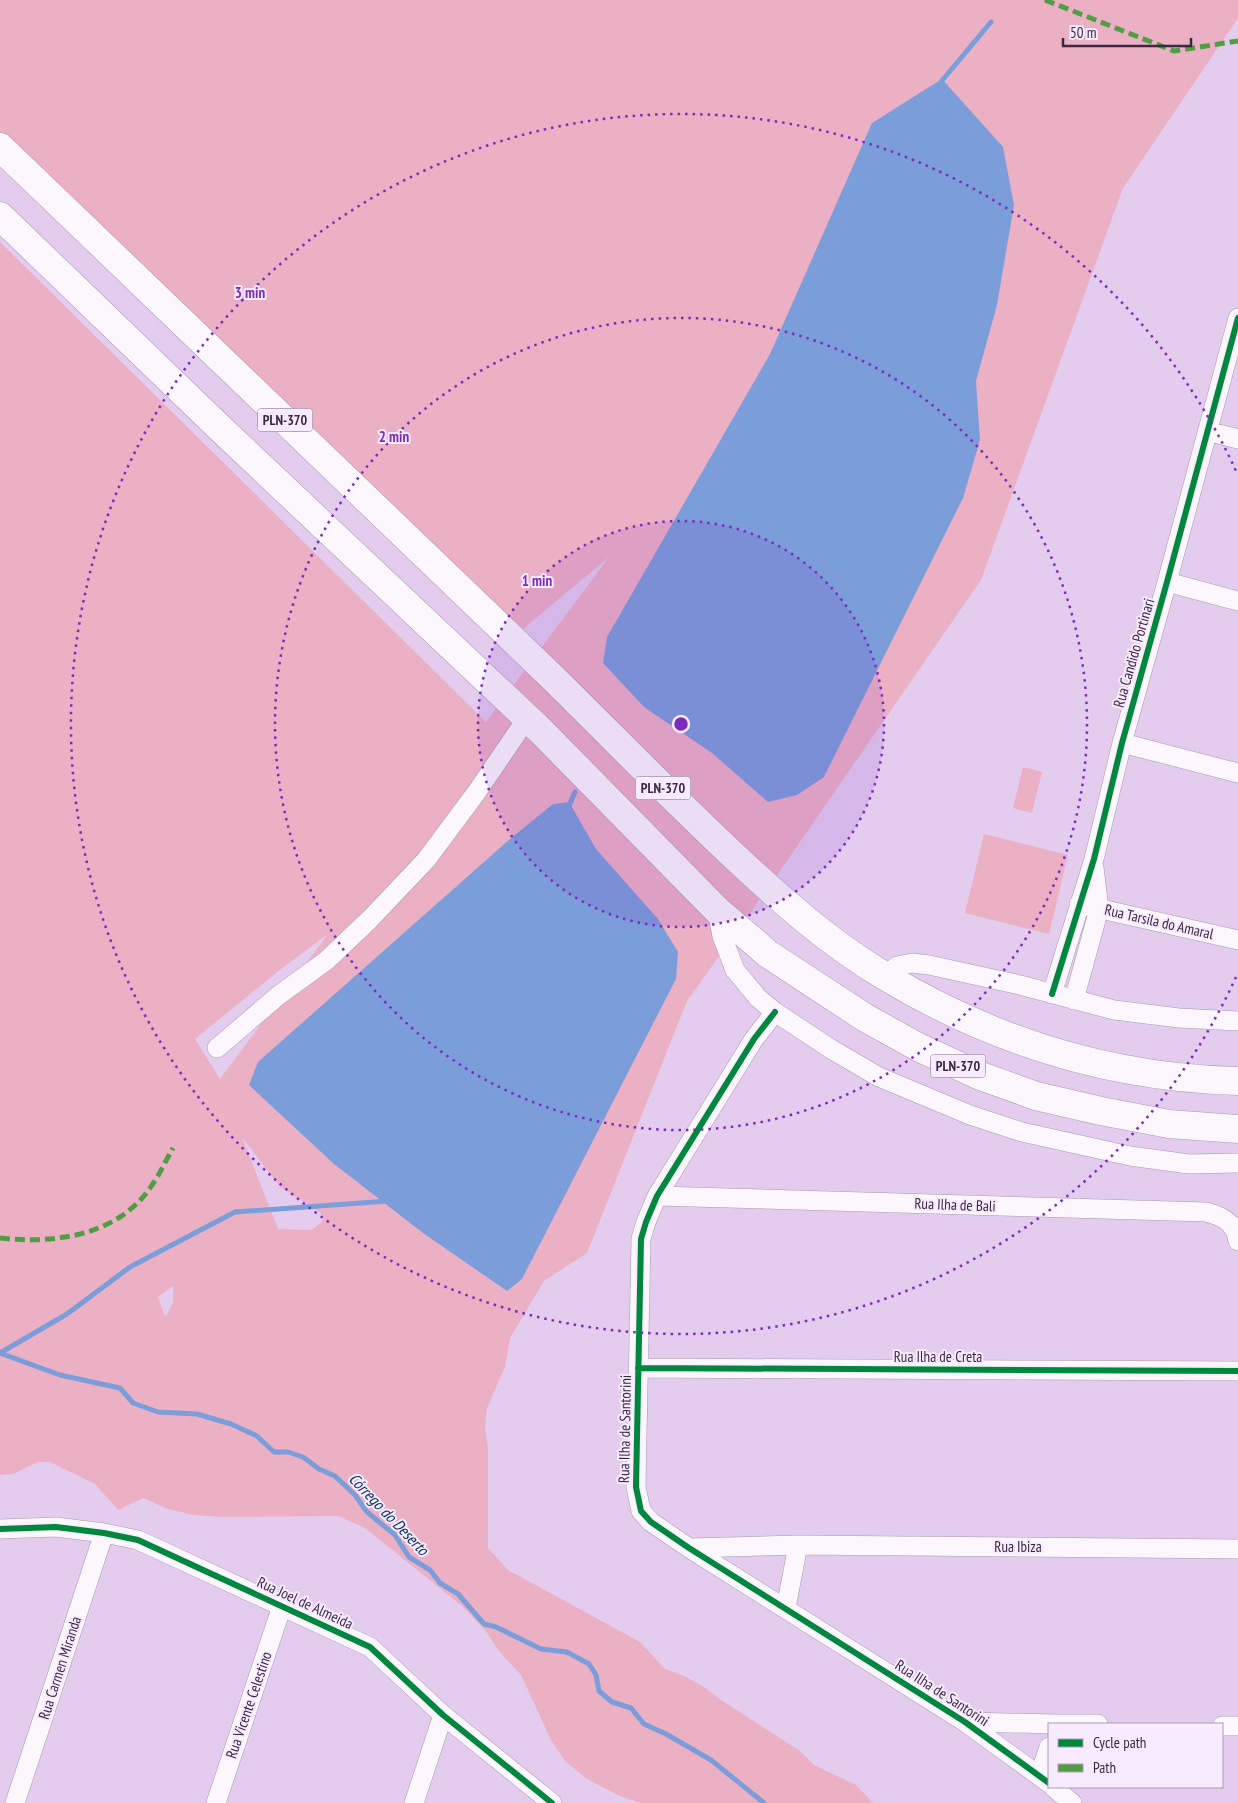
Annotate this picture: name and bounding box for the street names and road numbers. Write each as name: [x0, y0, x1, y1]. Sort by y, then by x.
road number: PLN-370: [258, 408, 312, 432]
street label: Rua Candido Portinari: [1109, 596, 1158, 710]
road number: PLN-370: [636, 776, 690, 800]
street label: Rua Tarsila do Amaral: [1103, 900, 1216, 943]
road number: PLN-370: [930, 1054, 986, 1078]
street label: Rua Ilha de Bali: [914, 1194, 996, 1215]
street label: Rua Ilha de Creta: [894, 1347, 982, 1366]
street label: Rua Ilha de Santorini: [614, 1375, 635, 1483]
street label: Rua Ibiza: [994, 1537, 1042, 1556]
street label: Rua Joel de Almeida: [254, 1572, 356, 1633]
street label: Rua Carmen Miranda: [34, 1614, 85, 1722]
street label: Rua Vicente Celestino: [221, 1649, 276, 1761]
street label: Rua Ilha de Santorini: [892, 1655, 993, 1730]

